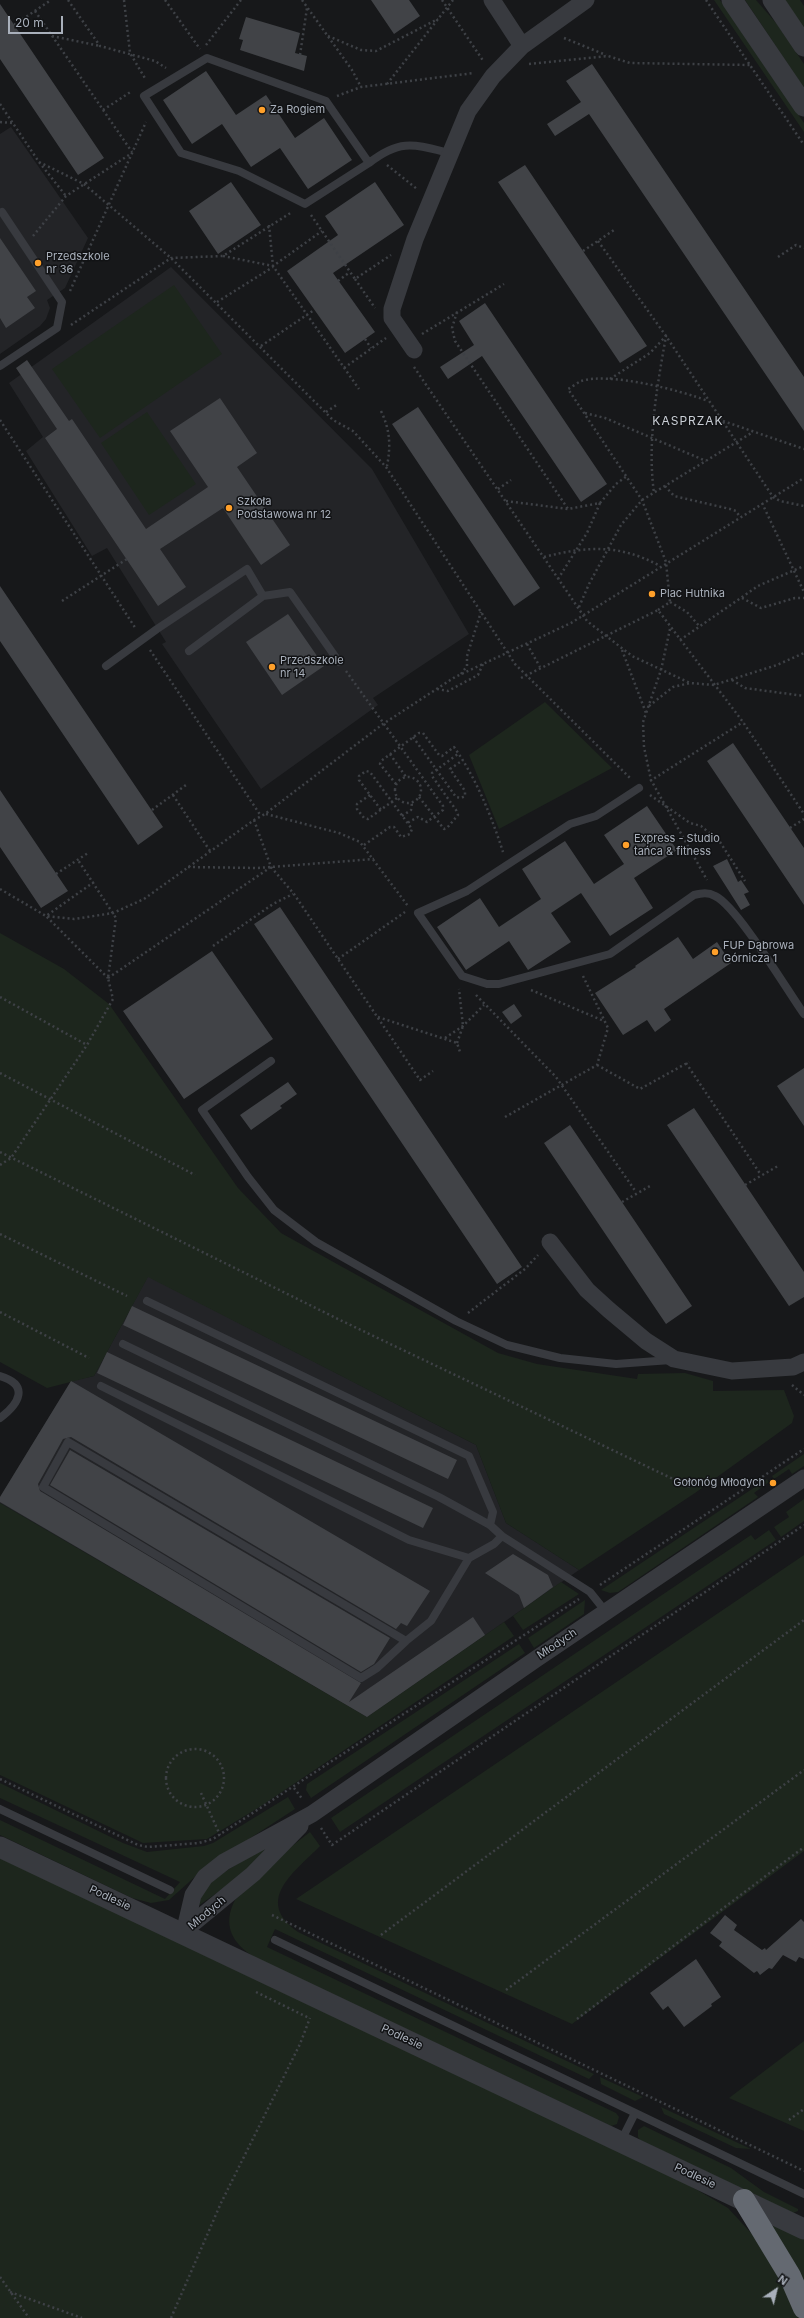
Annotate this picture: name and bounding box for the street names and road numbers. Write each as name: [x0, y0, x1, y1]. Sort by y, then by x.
street label: Młodych: [535, 1626, 579, 1662]
street label: Podlesie: [87, 1883, 133, 1913]
street label: Młodych: [186, 1894, 228, 1932]
street label: Podlesie: [379, 2022, 425, 2052]
street label: Podlesie: [672, 2161, 718, 2191]

